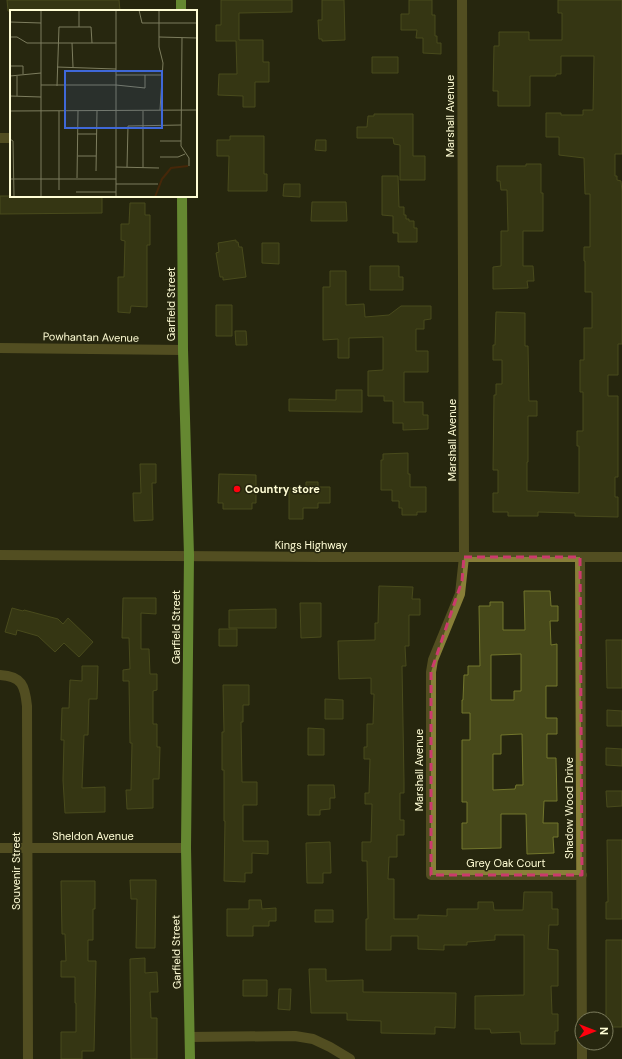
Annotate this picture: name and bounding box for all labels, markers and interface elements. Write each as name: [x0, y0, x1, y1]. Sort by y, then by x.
inset map: [10, 10, 197, 197]
street label: Marshall Avenue: [443, 75, 457, 157]
street label: Garfield Street: [164, 267, 178, 341]
street label: Powhantan Avenue: [43, 329, 139, 345]
street label: Marshall Avenue: [445, 399, 459, 481]
place label: Country store: [245, 482, 320, 496]
marker: Country store: [232, 484, 242, 494]
street label: Kings Highway: [275, 538, 347, 552]
street label: Garfield Street: [169, 590, 183, 664]
street label: Marshall Avenue: [412, 729, 426, 811]
street label: Shadow Wood Drive: [562, 757, 576, 859]
street label: Sheldon Avenue: [52, 829, 134, 843]
street label: Souvenir Street: [9, 832, 23, 910]
street label: Grey Oak Court: [466, 856, 546, 870]
street label: Garfield Street: [168, 915, 184, 989]
north arrow: [574, 1011, 614, 1051]
text: N: [597, 1027, 611, 1035]

